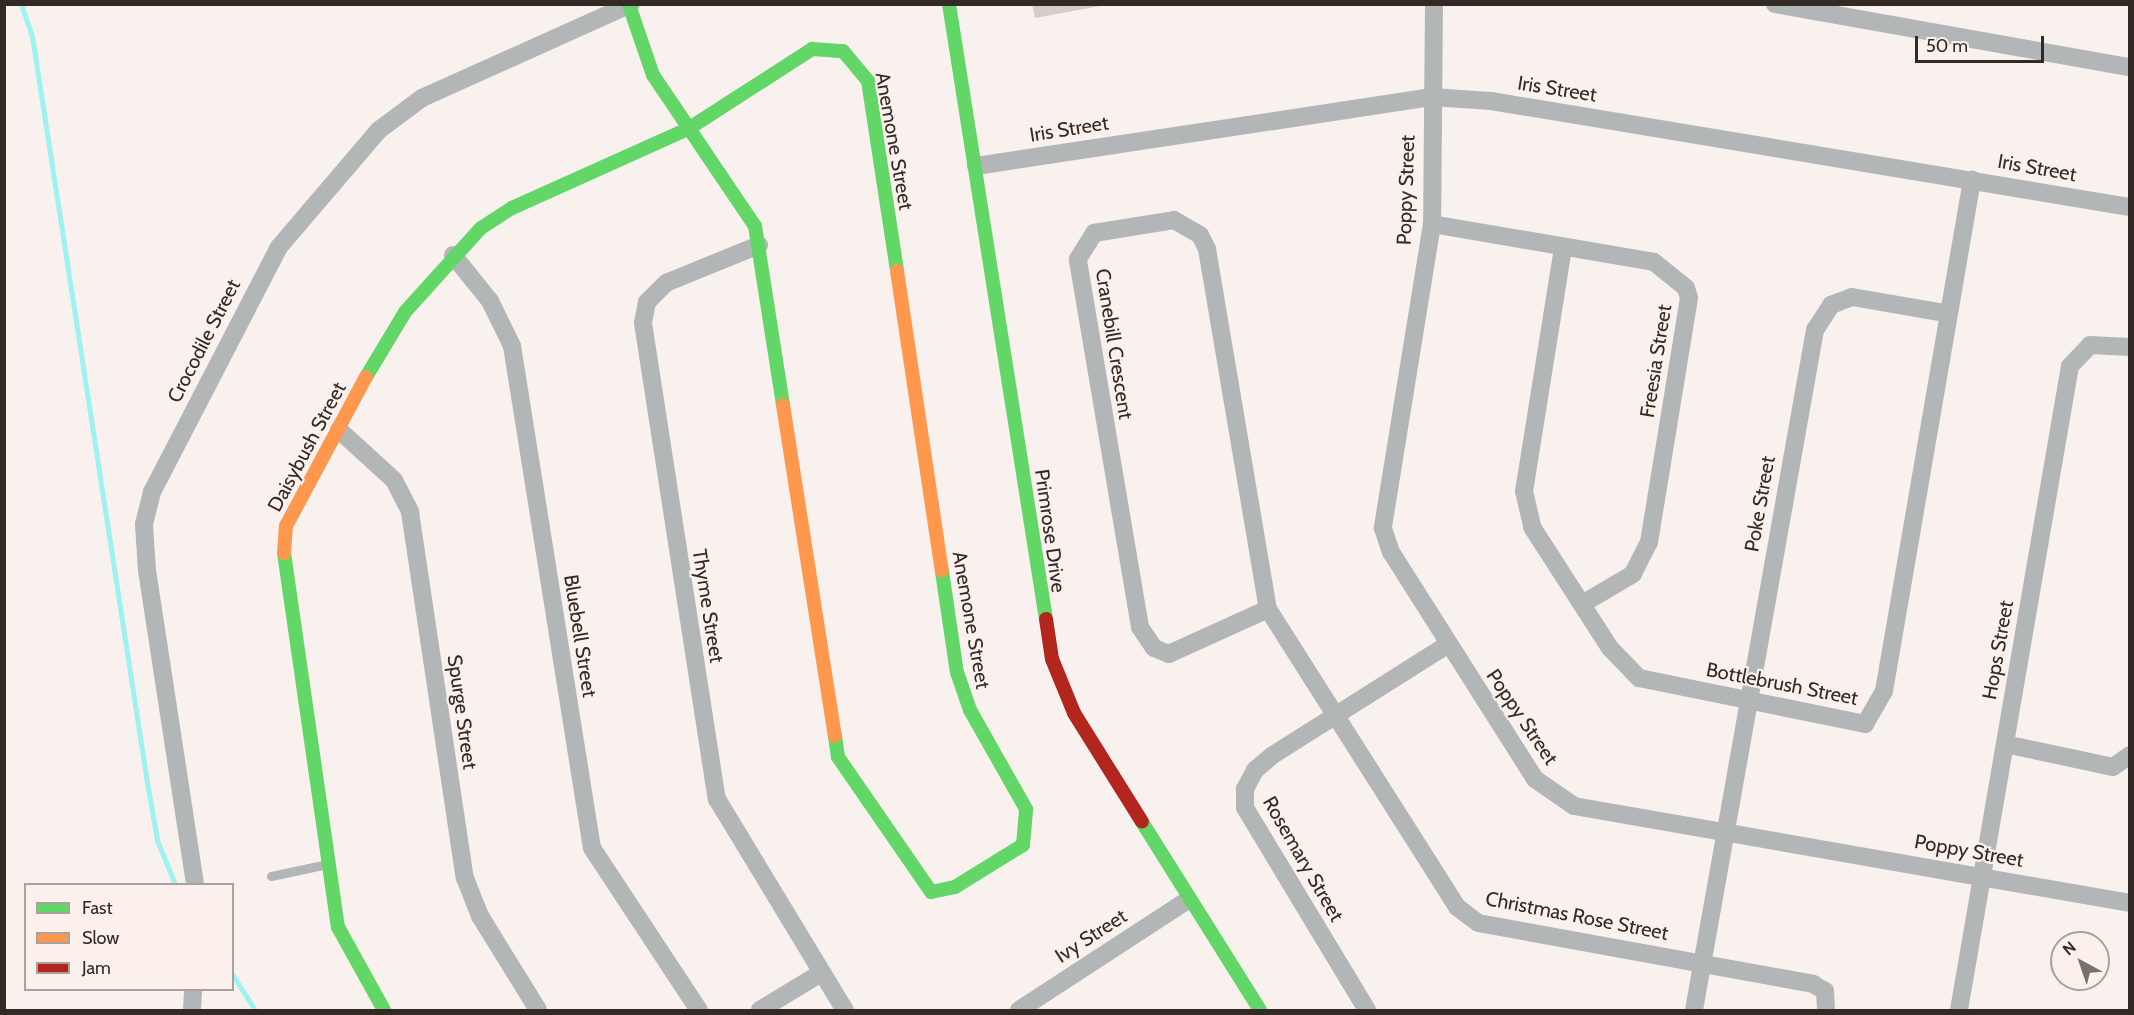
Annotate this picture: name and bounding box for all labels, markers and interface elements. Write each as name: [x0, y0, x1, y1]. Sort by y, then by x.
scale bar: [1918, 24, 2047, 62]
text: 50 m: [1926, 35, 1968, 57]
street label: Anemone Street: [870, 70, 918, 212]
street label: Iris Street: [1516, 71, 1598, 107]
street label: Iris Street: [1028, 111, 1110, 147]
street label: Poppy Street: [1392, 134, 1420, 246]
street label: Iris Street: [1996, 149, 2078, 187]
street label: Cranebill Crescent: [1090, 267, 1138, 421]
street label: Crocodile Street: [163, 275, 245, 407]
street label: Freesia Street: [1635, 303, 1677, 419]
street label: Daisybush Street: [263, 378, 351, 516]
street label: Poke Street: [1740, 454, 1780, 554]
street label: Primrose Drive: [1029, 468, 1071, 594]
street label: Thyme Street: [687, 547, 729, 665]
street label: Anemone Street: [947, 549, 995, 691]
street label: Bluebell Street: [558, 573, 602, 699]
street label: Hops Street: [1977, 599, 2019, 701]
street label: Spurge Street: [442, 653, 482, 771]
street label: Bottlebrush Street: [1704, 658, 1860, 710]
street label: Poppy Street: [1481, 665, 1563, 769]
street label: Rosemary Street: [1257, 792, 1349, 926]
street label: Poppy Street: [1913, 830, 2025, 872]
legend: [24, 883, 234, 991]
street label: Christmas Rose Street: [1484, 886, 1670, 946]
text: Fast: [82, 897, 113, 919]
street label: Ivy Street: [1051, 904, 1131, 968]
text: Slow: [82, 927, 119, 949]
north arrow: [2050, 931, 2110, 991]
text: N: [2059, 937, 2080, 959]
text: Jam: [82, 957, 111, 979]

